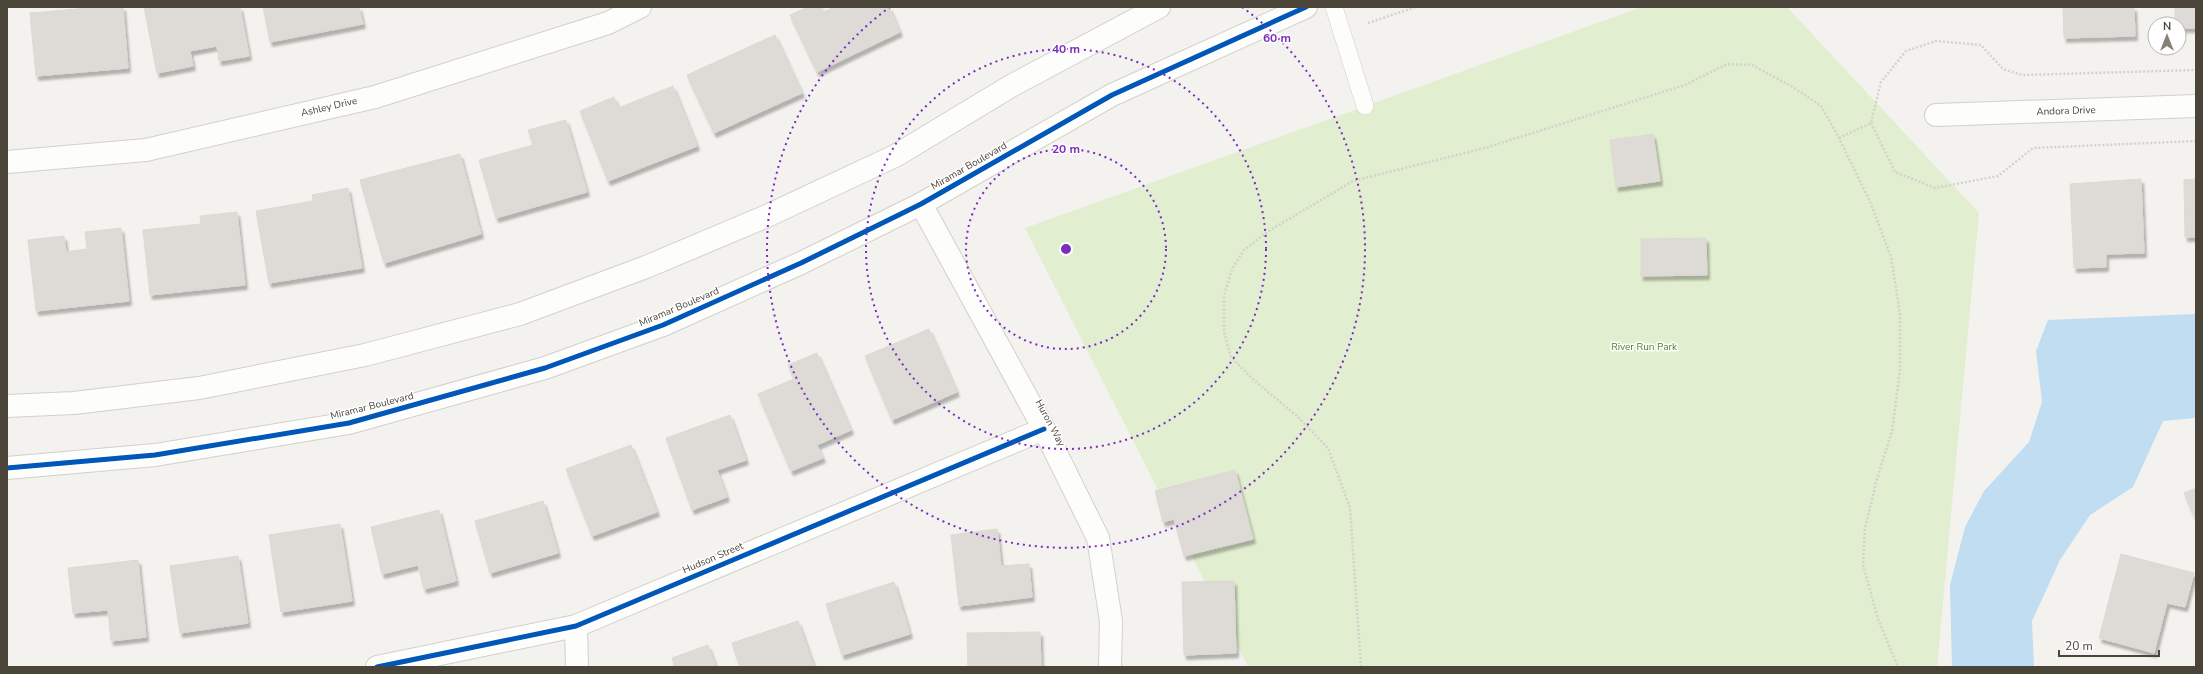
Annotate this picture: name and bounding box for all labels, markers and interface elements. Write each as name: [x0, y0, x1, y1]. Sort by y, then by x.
north arrow: [2147, 16, 2187, 56]
text: N: [2163, 19, 2171, 34]
text: 60 m: [1263, 30, 1291, 46]
text: 40 m: [1052, 41, 1080, 57]
street label: Ashley Drive: [300, 94, 358, 120]
street label: Andora Drive: [2036, 103, 2096, 119]
street label: Miramar Boulevard: [928, 138, 1010, 193]
text: 20 m: [1052, 141, 1080, 157]
centre of rings: [1059, 242, 1073, 256]
street label: Miramar Boulevard: [637, 284, 721, 330]
park label: River Run Park: [1611, 340, 1678, 354]
street label: Miramar Boulevard: [329, 389, 415, 423]
street label: Huron Way: [1032, 397, 1069, 450]
street label: Hudson Street: [680, 539, 746, 577]
scale bar: [2059, 632, 2159, 658]
text: 20 m: [2065, 638, 2093, 654]

